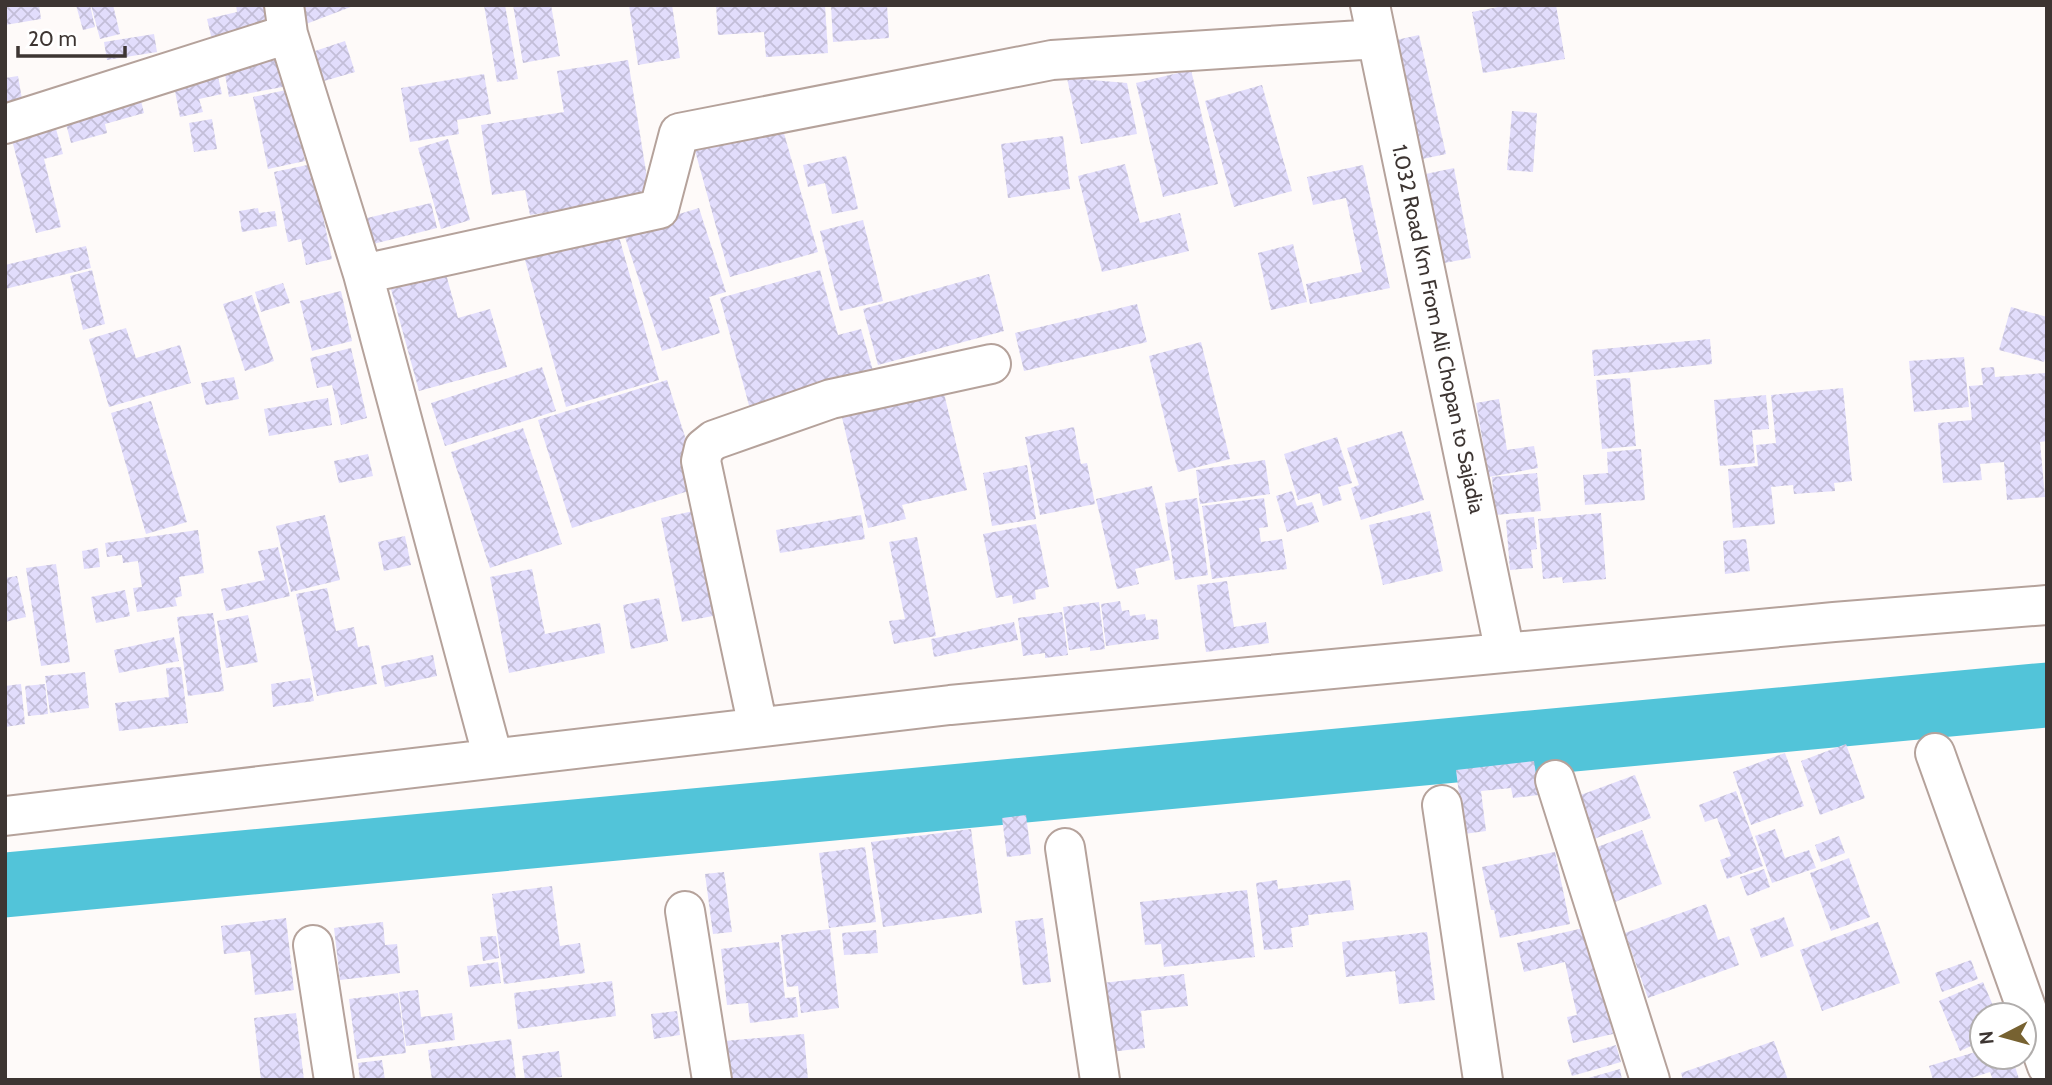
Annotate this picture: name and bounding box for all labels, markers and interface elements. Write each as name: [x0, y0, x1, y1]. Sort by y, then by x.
scale bar: [18, 14, 124, 58]
text: 20 m: [28, 26, 77, 51]
street label: 1.032 Road Km From Ali Chopan to Sajadia: [1386, 142, 1490, 516]
north arrow: [1968, 1001, 2038, 1071]
text: N: [1974, 1030, 1999, 1046]

